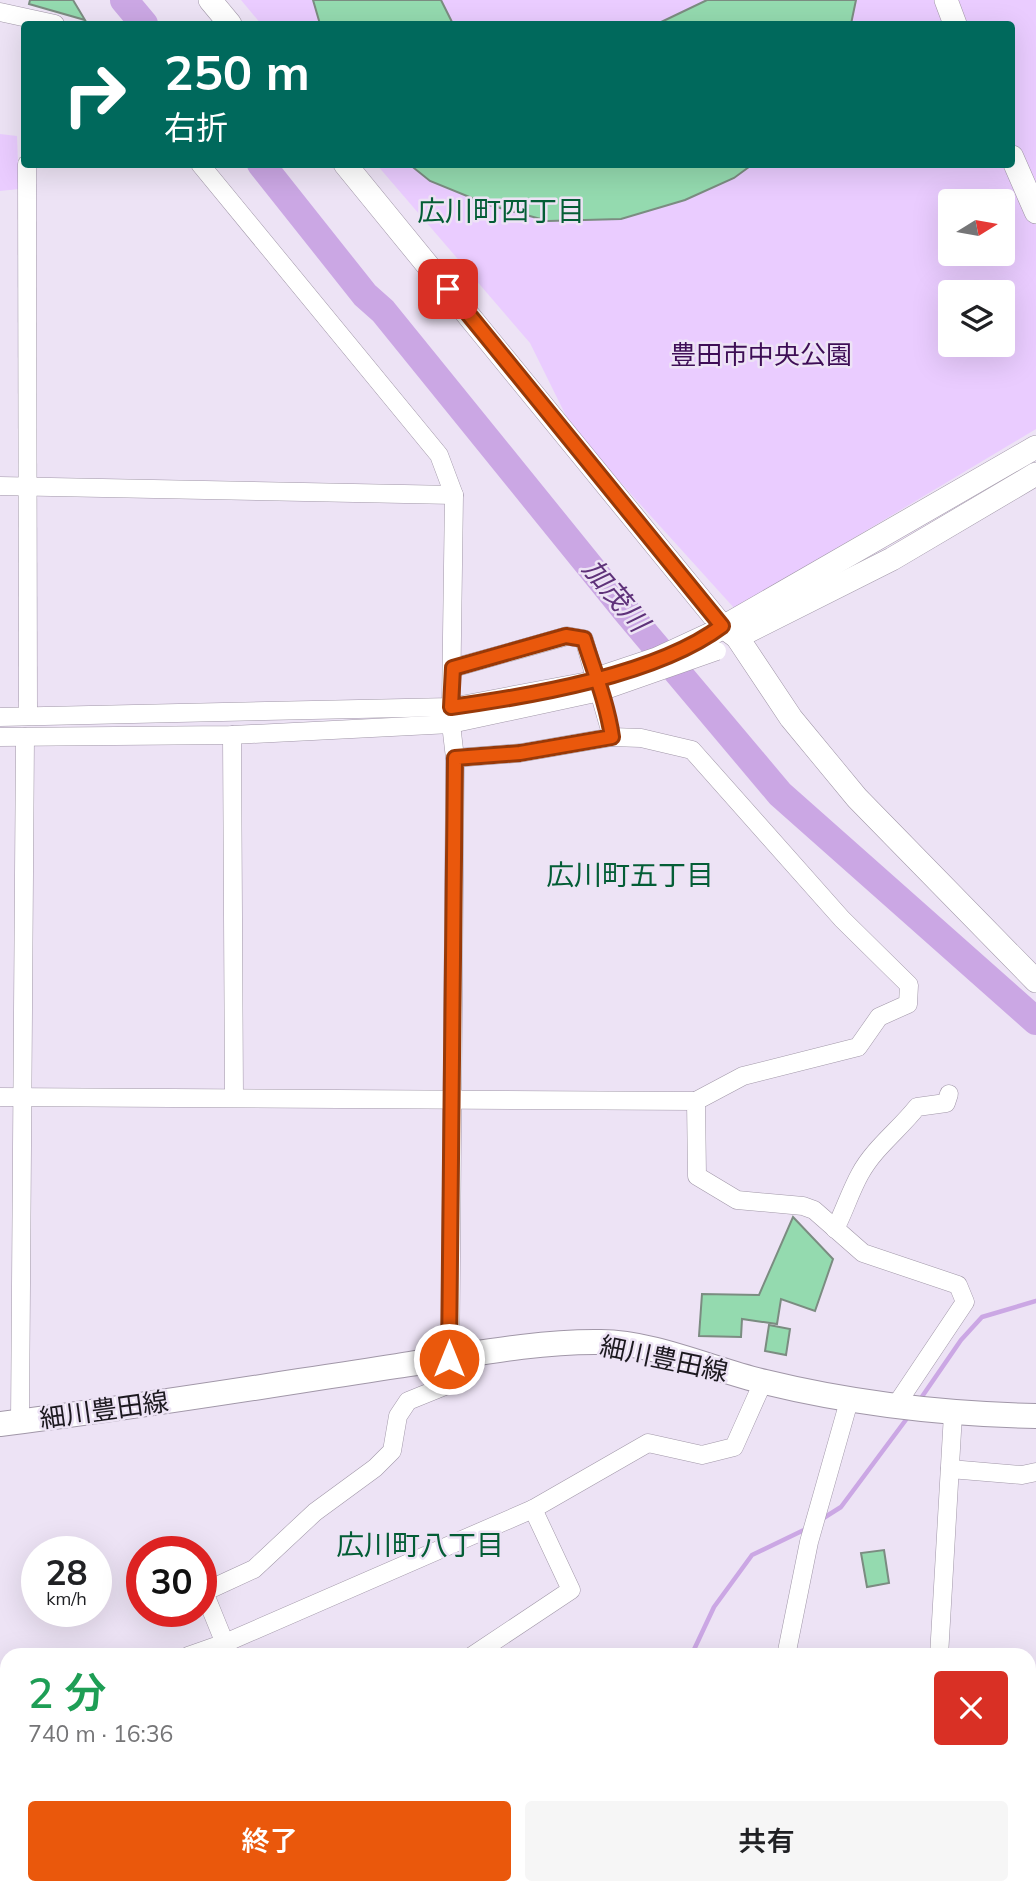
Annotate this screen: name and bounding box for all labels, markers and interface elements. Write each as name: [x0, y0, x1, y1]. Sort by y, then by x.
text: 250 m: [164, 41, 310, 102]
icon: right: [49, 49, 140, 140]
text: 右折: [164, 107, 228, 147]
north arrow: [938, 189, 1015, 266]
map controls: [938, 189, 1015, 357]
district label: 広川町四丁目: [417, 193, 585, 228]
pin: [418, 259, 478, 319]
icon: arrive: [429, 270, 467, 308]
button: layers: [938, 280, 1015, 357]
park label: 豊田市中央公園: [670, 338, 852, 371]
water label: 加茂川: [576, 551, 659, 640]
district label: 広川町五丁目: [546, 857, 714, 892]
position arrow: [412, 1322, 486, 1396]
street label: 細川豊田線: [597, 1329, 731, 1388]
street label: 細川豊田線: [37, 1384, 171, 1435]
district label: 広川町八丁目: [336, 1527, 504, 1562]
speed limit sign: 30: [126, 1536, 217, 1627]
text: 28: [45, 1550, 88, 1594]
text: km/h: [46, 1587, 87, 1610]
text: 2 分: [28, 1666, 106, 1719]
button: close: [934, 1671, 1008, 1745]
text: 740 m · 16:36: [28, 1719, 173, 1748]
button: 終了: [28, 1801, 511, 1881]
button: 共有: [525, 1801, 1008, 1881]

